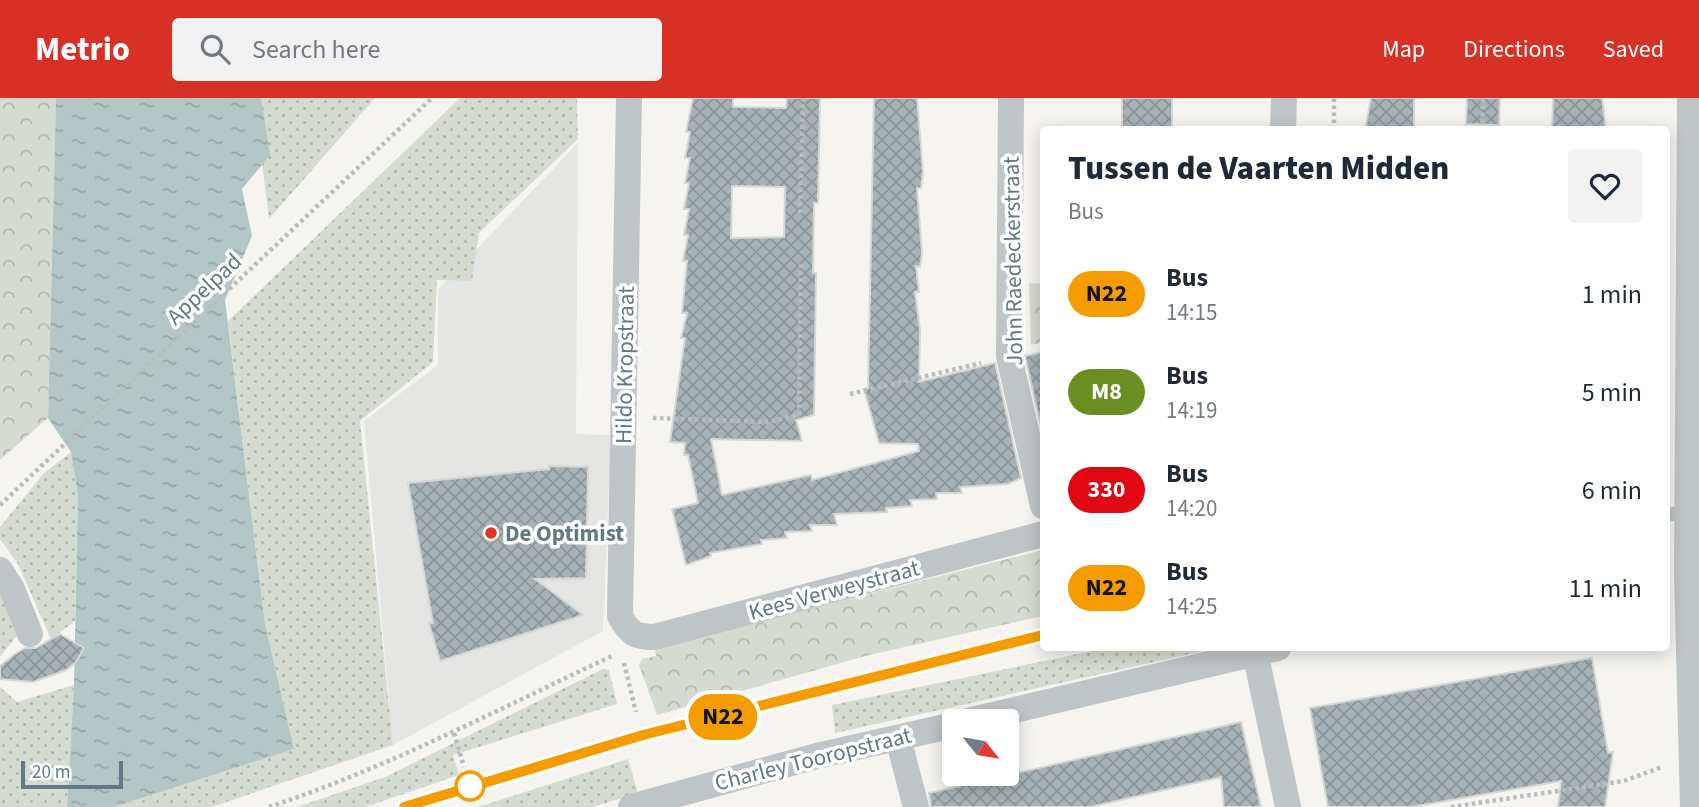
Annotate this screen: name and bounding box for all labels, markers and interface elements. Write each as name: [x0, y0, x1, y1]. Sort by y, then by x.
search box: [172, 18, 662, 81]
text: Metrio: [35, 26, 130, 73]
icon: search: [196, 30, 234, 68]
text: Search here: [252, 31, 380, 68]
text: Map: [1382, 32, 1425, 67]
text: Directions: [1463, 32, 1565, 67]
text: Saved: [1603, 32, 1664, 67]
text: Tussen de Vaarten Midden: [1068, 145, 1449, 192]
button: heart: [1568, 149, 1642, 223]
street label: John Raedeckerstraat: [995, 156, 1031, 366]
text: Bus: [1068, 195, 1104, 228]
street label: Appelpad: [159, 246, 249, 332]
text: Bus: [1166, 259, 1208, 296]
text: N22: [1086, 276, 1127, 311]
text: 1 min: [1582, 276, 1642, 313]
street label: Hildo Kropstraat: [607, 286, 643, 444]
text: 14:15: [1166, 296, 1217, 329]
text: Bus: [1166, 357, 1208, 394]
text: M8: [1091, 374, 1122, 409]
text: 5 min: [1582, 374, 1642, 411]
text: 14:19: [1166, 394, 1217, 427]
text: Bus: [1166, 455, 1208, 492]
text: 330: [1087, 472, 1126, 507]
text: 6 min: [1582, 472, 1642, 509]
text: 14:20: [1166, 492, 1217, 525]
place label: De Optimist: [505, 517, 624, 550]
marker: De Optimist: [483, 525, 499, 541]
street label: Kees Verweystraat: [745, 551, 923, 629]
text: Bus: [1166, 553, 1208, 590]
text: N22: [1086, 570, 1127, 605]
text: 11 min: [1569, 570, 1642, 607]
text: 14:25: [1166, 590, 1217, 623]
line badge: N22: [683, 694, 763, 740]
text: N22: [702, 699, 744, 734]
north arrow: [942, 709, 1018, 786]
map controls: [942, 709, 1019, 786]
street label: Charley Tooropstraat: [711, 719, 915, 799]
scale bar: [21, 758, 122, 790]
text: 20 m: [32, 759, 70, 786]
unlabelled marker: [455, 771, 485, 801]

